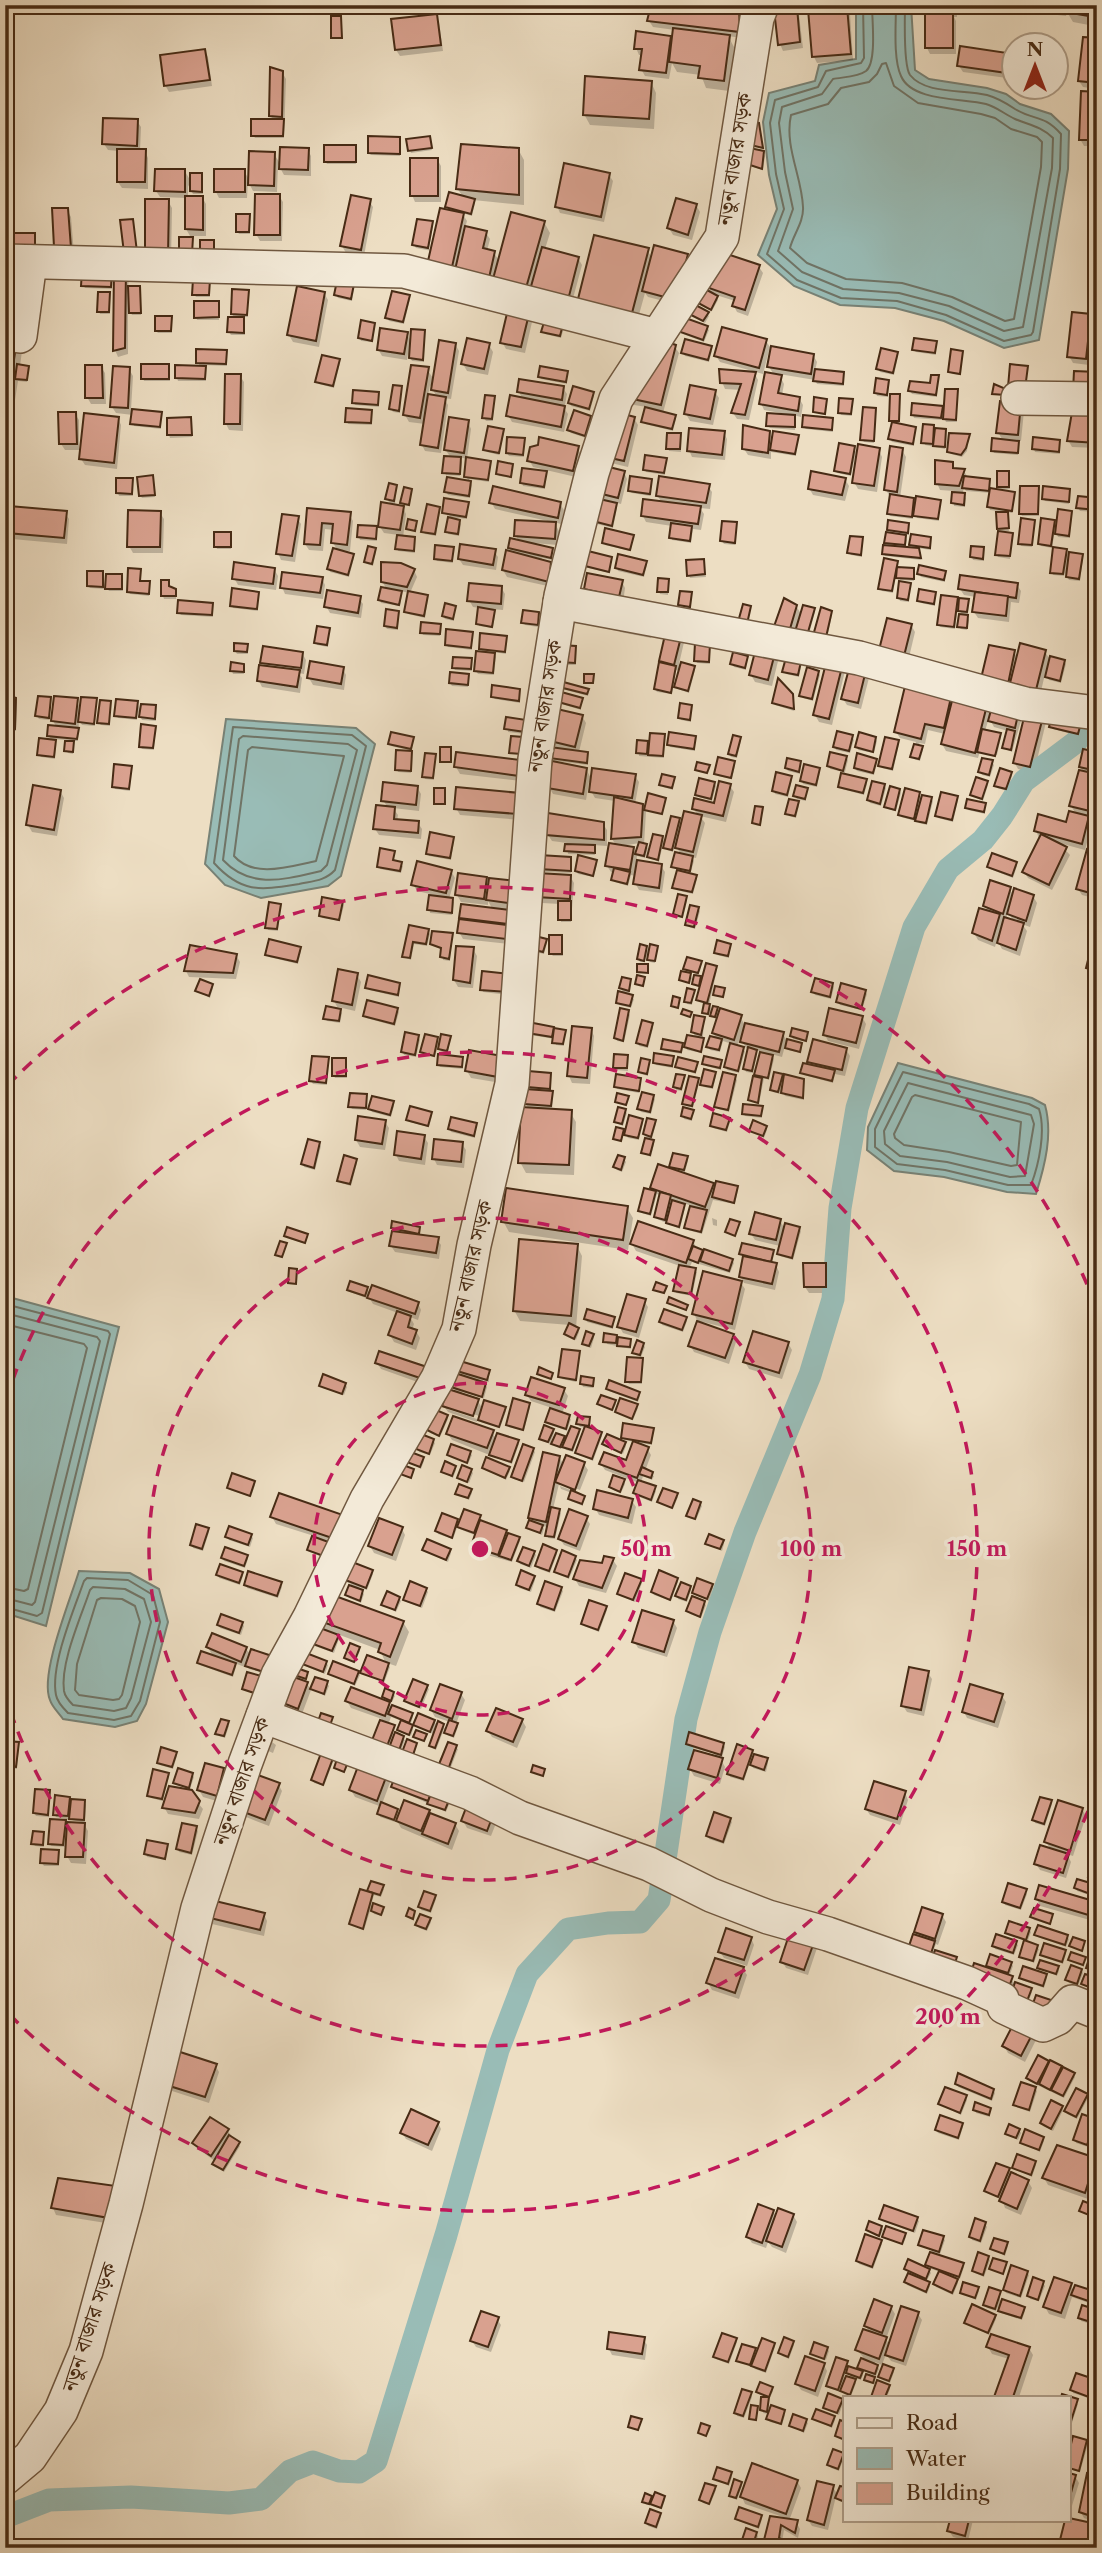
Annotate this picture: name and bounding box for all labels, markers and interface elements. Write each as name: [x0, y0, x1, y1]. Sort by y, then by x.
north arrow: [1000, 32, 1070, 102]
text: N: [1027, 38, 1043, 61]
street label: নতুন বাজার সড়ক: [711, 90, 758, 228]
street label: নতুন বাজার সড়ক: [521, 637, 568, 775]
street label: নতুন বাজার সড়ক: [443, 1197, 499, 1335]
text: 50 m: [620, 1536, 672, 1561]
text: 100 m: [780, 1536, 842, 1561]
text: 150 m: [947, 1536, 1007, 1561]
centre of rings: [468, 1537, 492, 1561]
street label: নতুন বাজার সড়ক: [207, 1712, 276, 1850]
text: 200 m: [915, 2004, 981, 2029]
street label: নতুন বাজার সড়ক: [56, 2258, 123, 2396]
legend: [843, 2396, 1070, 2522]
text: Road: [906, 2410, 958, 2435]
text: Water: [905, 2446, 966, 2471]
text: Building: [906, 2480, 991, 2505]

